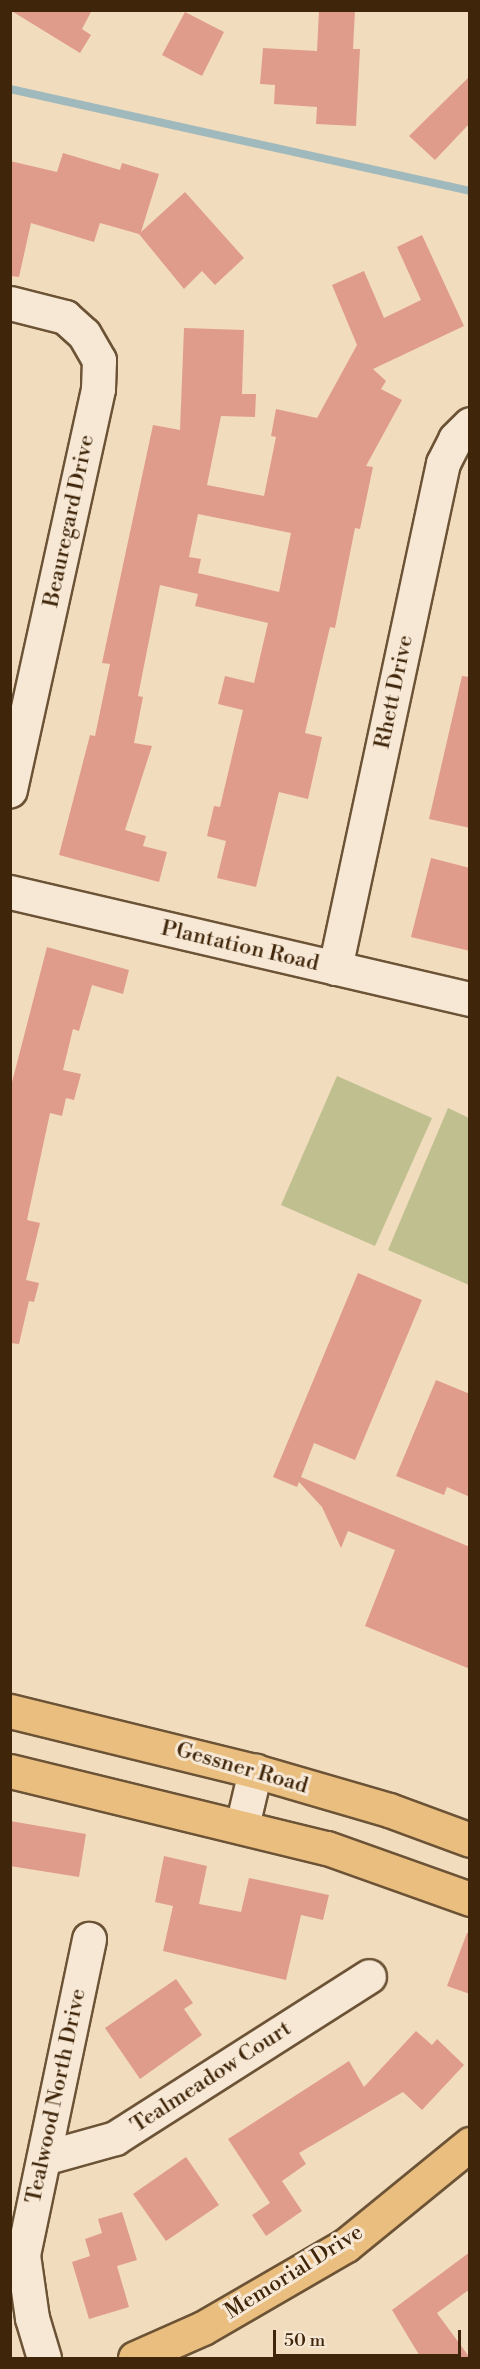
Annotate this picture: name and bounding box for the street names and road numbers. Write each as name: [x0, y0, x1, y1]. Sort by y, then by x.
street label: Beauregard Drive: [38, 432, 100, 610]
street label: Rhett Drive: [369, 633, 419, 751]
street label: Plantation Road: [159, 915, 321, 977]
street label: Gessner Road: [173, 1737, 311, 1799]
street label: Tealwood North Drive: [20, 1986, 92, 2206]
street label: Tealmeadow Court: [126, 2015, 296, 2139]
street label: Memorial Drive: [220, 2219, 368, 2325]

